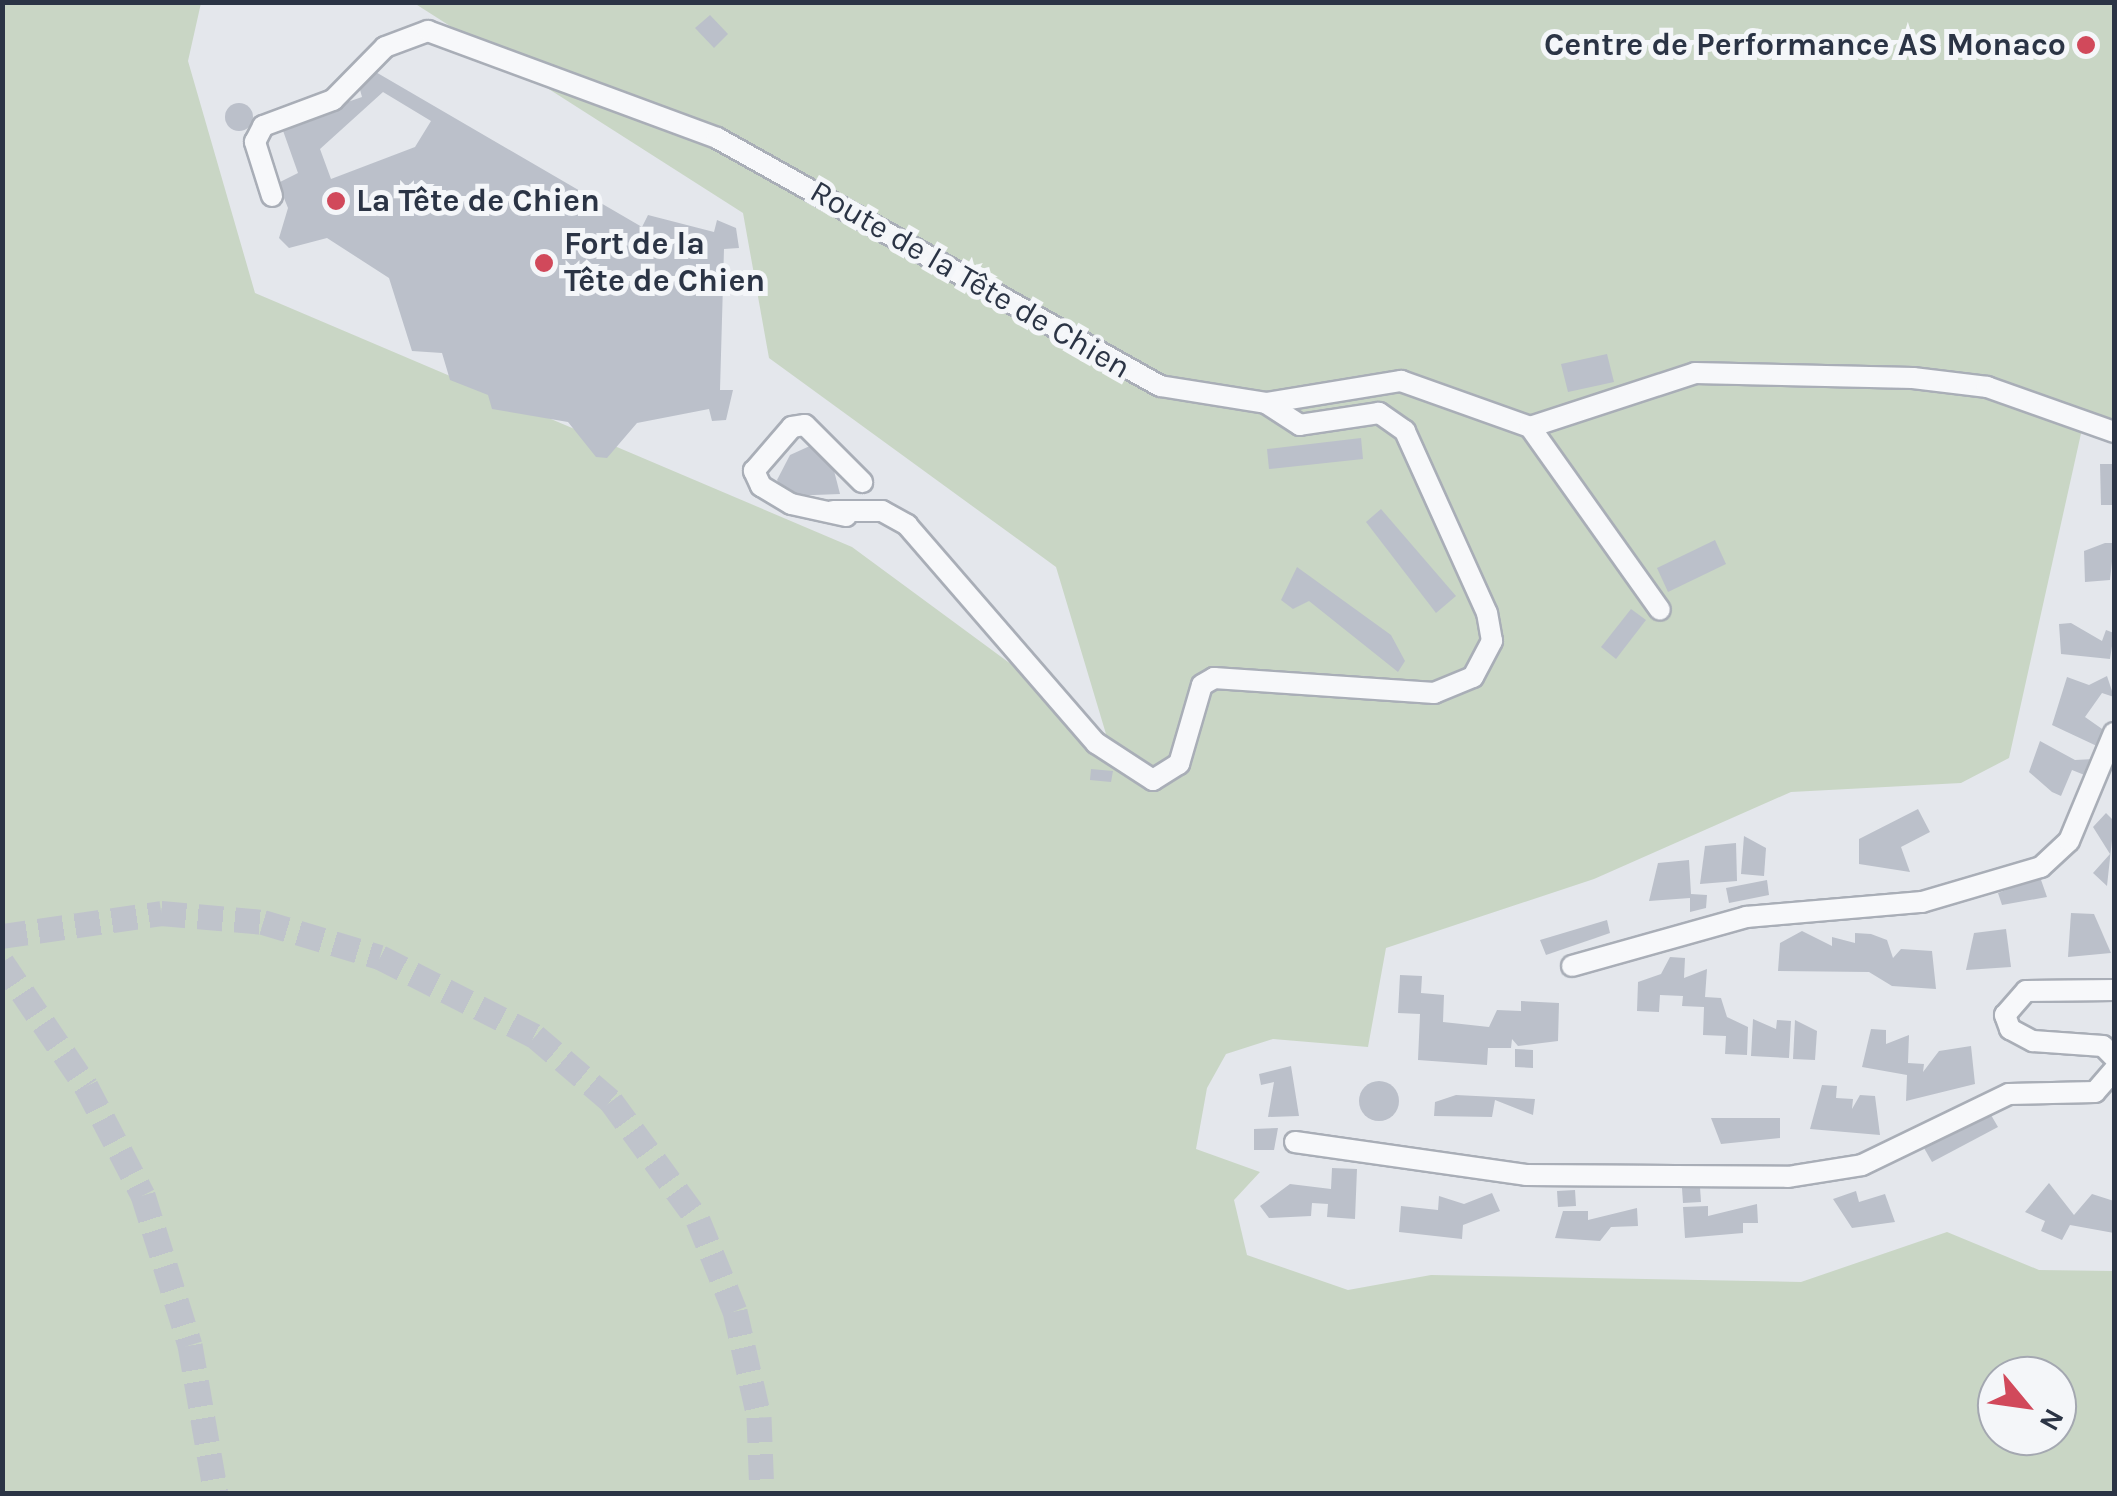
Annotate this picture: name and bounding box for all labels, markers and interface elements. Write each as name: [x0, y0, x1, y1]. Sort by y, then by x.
place label: Centre de Performance AS Monaco: [1544, 26, 2066, 64]
marker: Centre de Performance AS Monaco: [2075, 34, 2097, 56]
street label: Route de la Tête de Chien: [803, 173, 1137, 387]
place label: La Tête de Chien: [356, 182, 600, 220]
marker: La Tête de Chien: [325, 190, 347, 212]
place label: Fort de la Tête de Chien: [564, 226, 765, 301]
marker: Fort de la Tête de Chien: [533, 252, 555, 274]
north arrow: [1977, 1356, 2077, 1456]
text: N: [2033, 1403, 2071, 1437]

